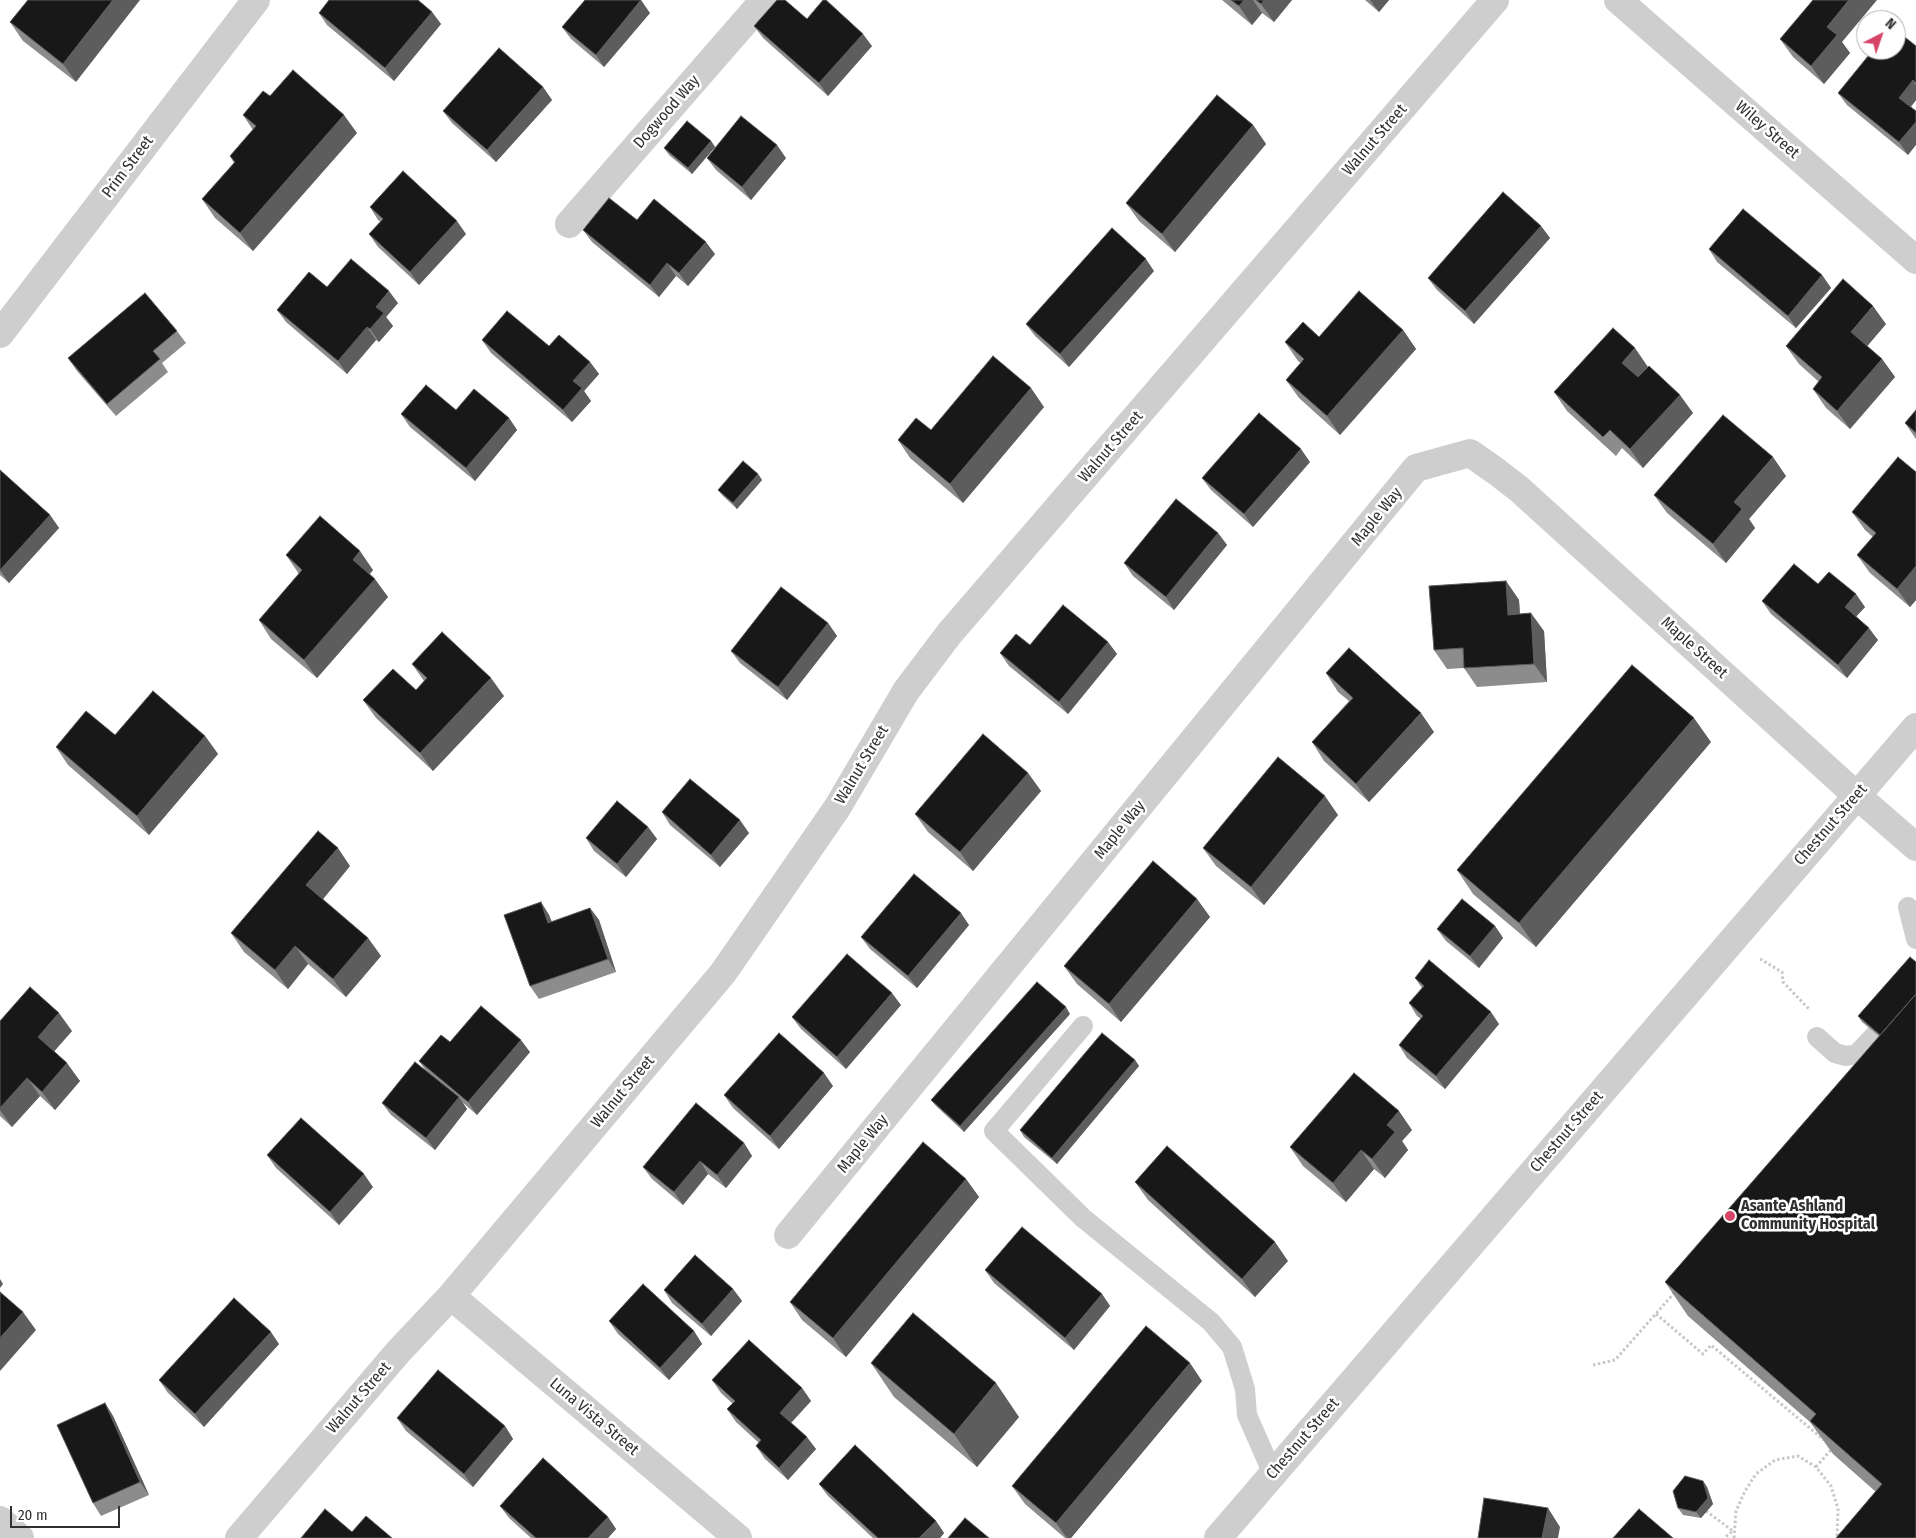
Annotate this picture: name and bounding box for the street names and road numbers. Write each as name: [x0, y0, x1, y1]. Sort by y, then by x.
street label: Dogwood Way: [630, 71, 704, 153]
street label: Wiley Street: [1731, 97, 1803, 163]
street label: Walnut Street: [1339, 100, 1411, 180]
street label: Prim Street: [98, 132, 158, 202]
street label: Walnut Street: [1075, 407, 1147, 487]
street label: Maple Way: [1348, 484, 1406, 550]
street label: Maple Street: [1657, 613, 1731, 683]
street label: Walnut Street: [831, 722, 893, 808]
street label: Chestnut Street: [1790, 780, 1872, 870]
street label: Maple Way: [1091, 797, 1149, 863]
street label: Walnut Street: [587, 1052, 659, 1132]
street label: Chestnut Street: [1526, 1087, 1608, 1177]
street label: Maple Way: [834, 1111, 892, 1177]
street label: Walnut Street: [323, 1358, 395, 1438]
street label: Luna Vista Street: [546, 1374, 642, 1460]
street label: Chestnut Street: [1262, 1394, 1344, 1484]

